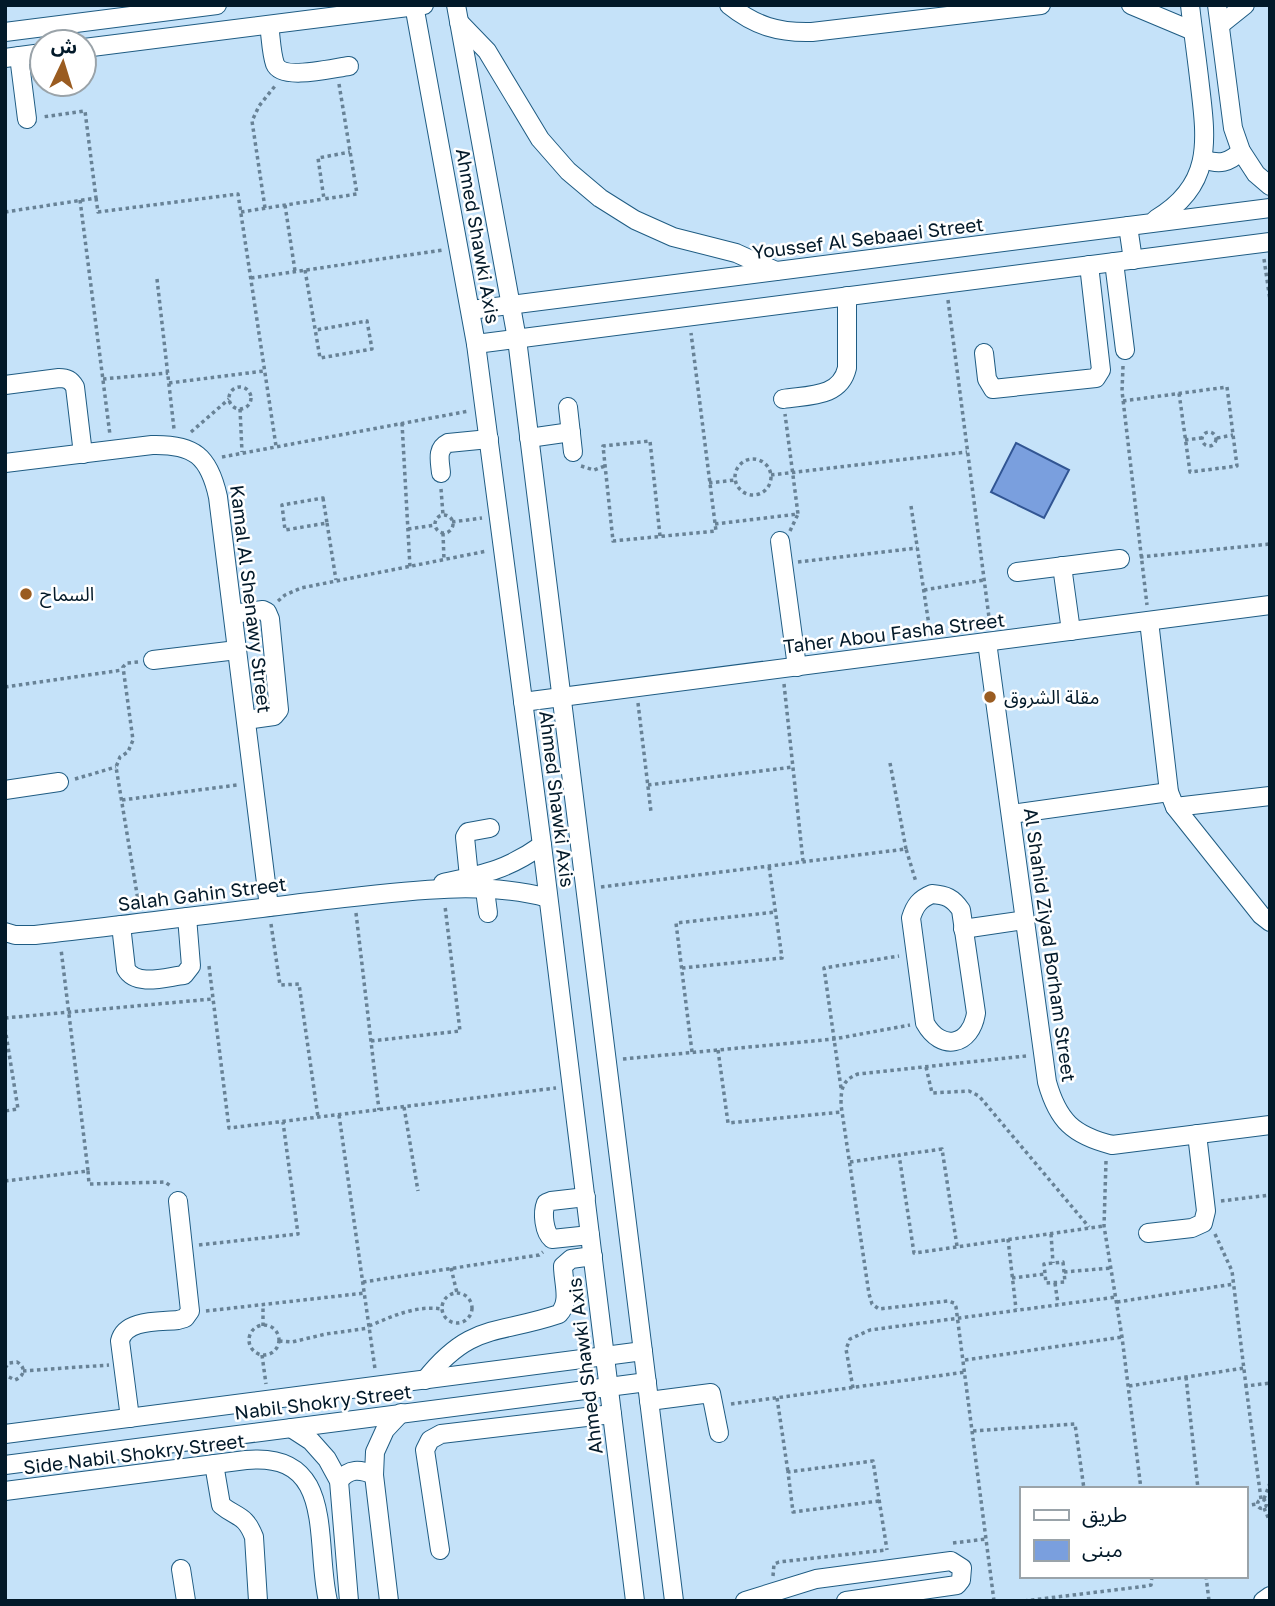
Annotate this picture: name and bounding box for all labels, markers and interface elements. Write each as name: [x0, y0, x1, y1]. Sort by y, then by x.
north arrow: [28, 28, 98, 98]
text: ش: [50, 33, 78, 58]
street label: Ahmed Shawki Axis: [452, 146, 505, 325]
street label: Youssef Al Sebaaei Street: [751, 212, 985, 263]
street label: Kamal Al Shenawy Street: [226, 484, 277, 714]
place label: السماح: [40, 582, 94, 608]
marker: السماح: [18, 586, 34, 602]
street label: Taher Abou Fasha Street: [782, 608, 1006, 657]
place label: مقلة الشروق: [1004, 685, 1099, 709]
marker: مقلة الشروق: [982, 689, 998, 705]
street label: Ahmed Shawki Axis: [535, 709, 580, 889]
street label: Al Shahid Ziyad Borham Street: [1020, 806, 1081, 1083]
street label: Salah Gahin Street: [116, 872, 288, 915]
street label: Ahmed Shawki Axis: [562, 1276, 607, 1456]
street label: Nabil Shokry Street: [233, 1379, 413, 1424]
street label: Side Nabil Shokry Street: [22, 1428, 246, 1479]
legend: [1020, 1487, 1247, 1578]
text: طريق: [1082, 1501, 1127, 1528]
text: مبنى: [1082, 1536, 1123, 1562]

